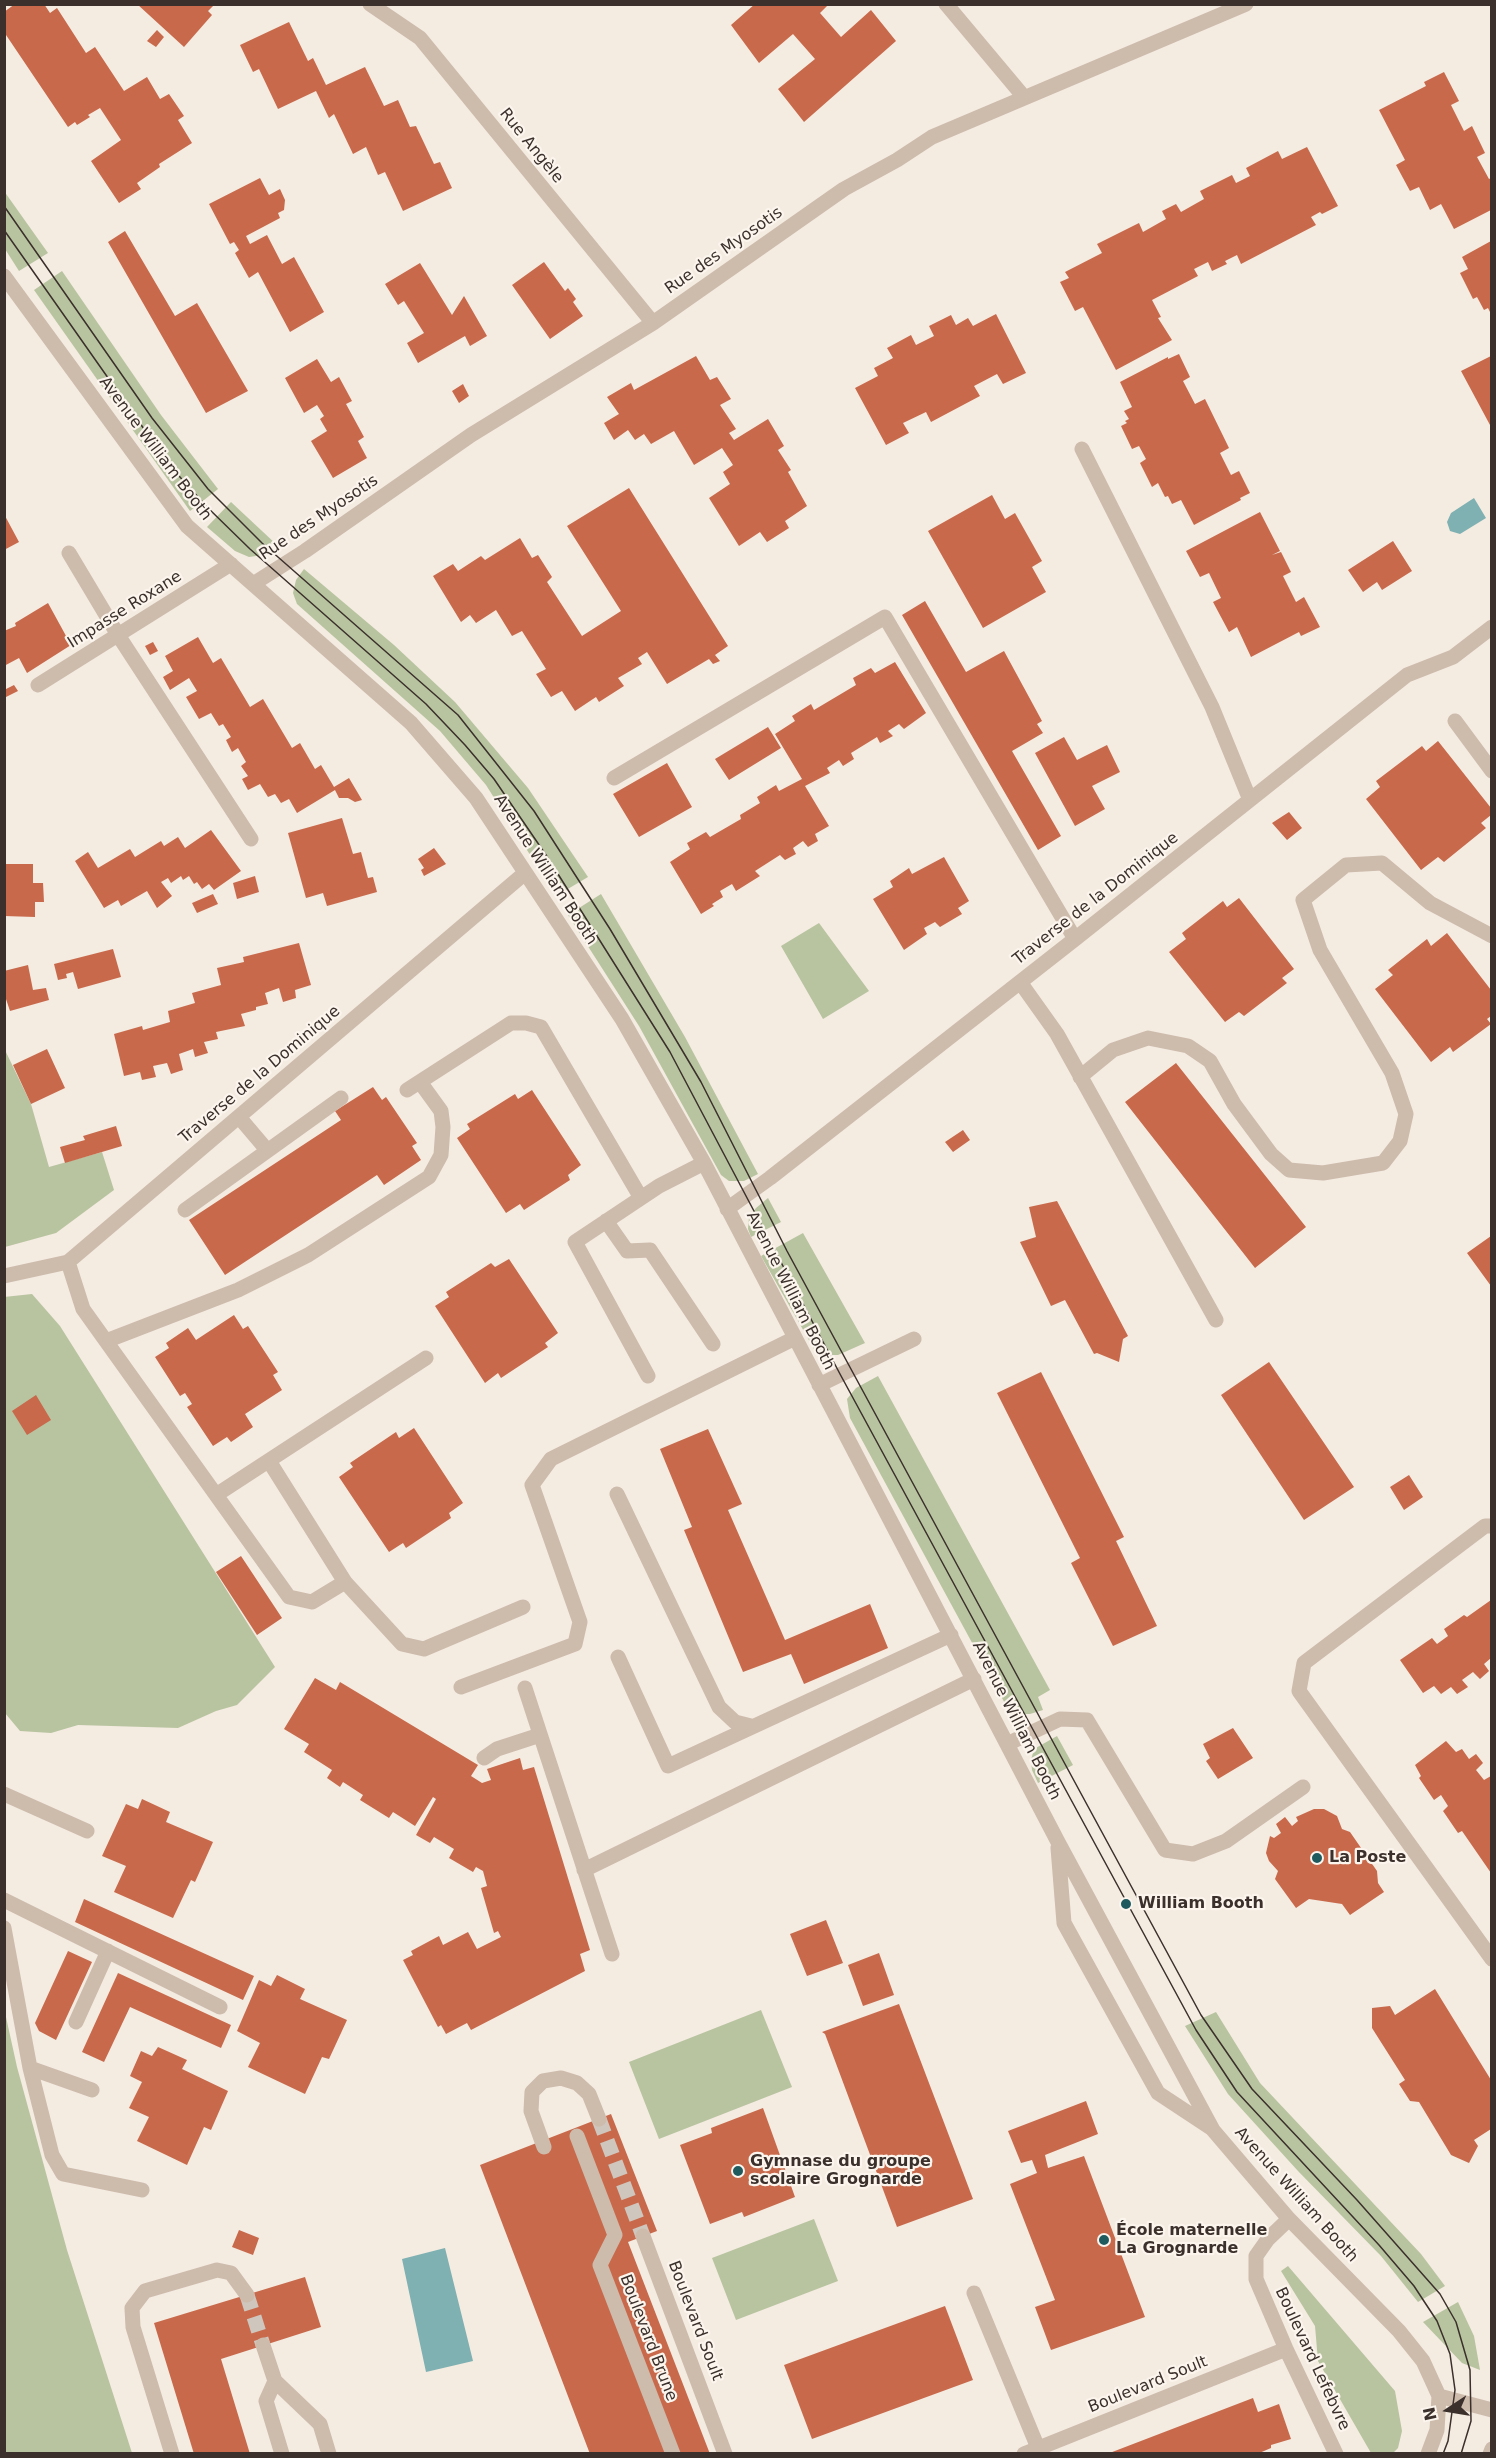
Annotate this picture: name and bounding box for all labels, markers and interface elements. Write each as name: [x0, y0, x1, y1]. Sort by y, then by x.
street label: Rue Angèle: [495, 105, 567, 187]
street label: Rue des Myosotis: [662, 203, 786, 299]
street label: Avenue William Booth: [95, 373, 215, 525]
street label: Rue des Myosotis: [256, 471, 382, 565]
street label: Impasse Roxane: [64, 567, 186, 653]
street label: Avenue William Booth: [489, 791, 601, 949]
street label: Traverse de la Dominique: [1010, 829, 1182, 969]
street label: Traverse de la Dominique: [176, 1002, 344, 1148]
street label: Avenue William Booth: [742, 1209, 838, 1373]
street label: Avenue William Booth: [968, 1639, 1064, 1803]
place label: La Poste: [1329, 1848, 1406, 1868]
marker: La Poste: [1310, 1851, 1324, 1865]
place label: William Booth: [1138, 1894, 1264, 1914]
marker: William Booth: [1119, 1897, 1133, 1911]
street label: Avenue William Booth: [1230, 2123, 1362, 2267]
place label: Gymnase du groupe scolaire Grognarde: [750, 2152, 931, 2190]
marker: Gymnase du groupe scolaire Grognarde: [731, 2164, 745, 2178]
place label: École maternelle La Grognarde: [1116, 2221, 1267, 2259]
marker: École maternelle La Grognarde: [1097, 2233, 1111, 2247]
street label: Boulevard Soult: [663, 2258, 727, 2384]
street label: Boulevard Brune: [615, 2272, 681, 2404]
street label: Boulevard Lefebvre: [1270, 2284, 1354, 2434]
street label: Boulevard Soult: [1086, 2352, 1210, 2418]
north arrow: [1418, 2380, 1478, 2440]
text: N: [1419, 2405, 1441, 2422]

